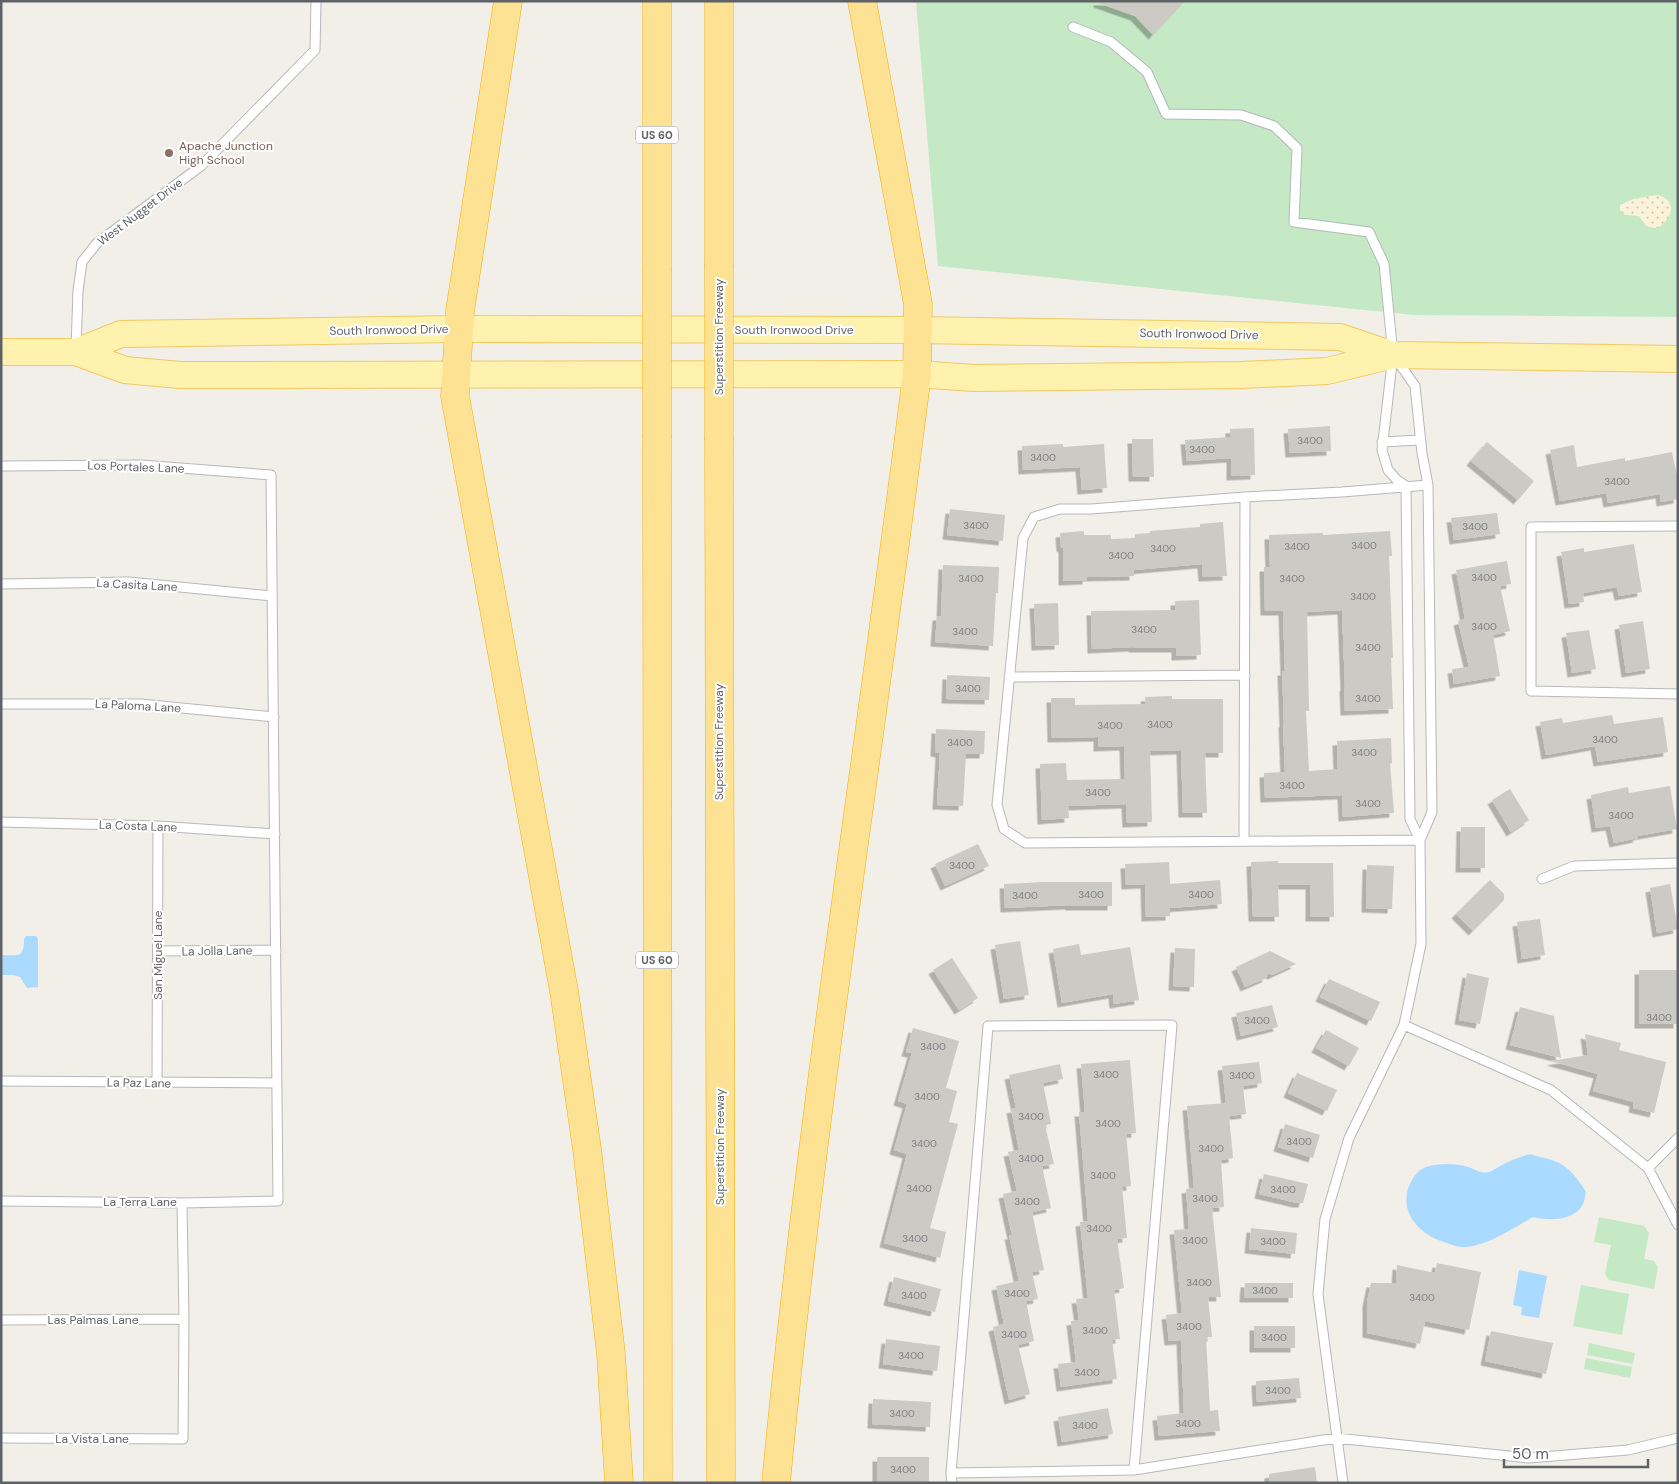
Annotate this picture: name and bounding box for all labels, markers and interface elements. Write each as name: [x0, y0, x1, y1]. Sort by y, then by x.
road number: US 60: [636, 126, 678, 144]
place label: Apache Junction High School: [179, 138, 273, 168]
marker: Apache Junction High School: [163, 147, 175, 159]
street label: West Nugget Drive: [94, 175, 186, 249]
street label: Superstition Freeway: [711, 278, 727, 395]
street label: South Ironwood Drive: [329, 321, 449, 339]
street label: South Ironwood Drive: [734, 322, 854, 338]
street label: South Ironwood Drive: [1139, 325, 1259, 343]
house number: 3400: [1297, 434, 1323, 447]
house number: 3400: [1189, 443, 1215, 456]
house number: 3400: [1030, 451, 1056, 464]
street label: Los Portales Lane: [87, 457, 185, 477]
house number: 3400: [1604, 475, 1630, 488]
house number: 3400: [963, 519, 989, 532]
house number: 3400: [1462, 520, 1488, 533]
house number: 3400: [1351, 539, 1377, 552]
house number: 3400: [1284, 540, 1310, 553]
house number: 3400: [1150, 542, 1176, 555]
house number: 3400: [1108, 549, 1134, 562]
house number: 3400: [1471, 571, 1497, 584]
house number: 3400: [958, 572, 984, 585]
house number: 3400: [1279, 572, 1305, 585]
street label: La Casita Lane: [96, 575, 178, 595]
house number: 3400: [1350, 590, 1376, 603]
house number: 3400: [1471, 620, 1497, 633]
house number: 3400: [1131, 623, 1157, 636]
house number: 3400: [952, 625, 978, 638]
house number: 3400: [1355, 641, 1381, 654]
house number: 3400: [955, 682, 981, 695]
street label: Superstition Freeway: [711, 683, 727, 800]
house number: 3400: [1355, 692, 1381, 705]
street label: La Paloma Lane: [95, 696, 182, 716]
house number: 3400: [1147, 718, 1173, 731]
house number: 3400: [1097, 719, 1123, 732]
house number: 3400: [1592, 733, 1618, 746]
house number: 3400: [947, 736, 973, 749]
house number: 3400: [1351, 746, 1377, 759]
house number: 3400: [1279, 779, 1305, 792]
house number: 3400: [1085, 786, 1111, 799]
house number: 3400: [1355, 797, 1381, 810]
house number: 3400: [1608, 809, 1634, 822]
street label: La Costa Lane: [98, 817, 178, 835]
house number: 3400: [949, 859, 975, 872]
house number: 3400: [1078, 888, 1104, 901]
house number: 3400: [1188, 888, 1214, 901]
house number: 3400: [1012, 889, 1038, 902]
street label: San Miguel Lane: [150, 910, 166, 1000]
street label: La Jolla Lane: [181, 942, 253, 960]
road number: US 60: [636, 952, 678, 968]
house number: 3400: [1646, 1011, 1672, 1024]
house number: 3400: [1244, 1014, 1270, 1027]
house number: 3400: [920, 1040, 946, 1053]
house number: 3400: [1093, 1068, 1119, 1081]
house number: 3400: [1229, 1069, 1255, 1082]
street label: La Paz Lane: [107, 1074, 172, 1092]
street label: Superstition Freeway: [712, 1088, 728, 1205]
house number: 3400: [914, 1090, 940, 1103]
house number: 3400: [1018, 1110, 1044, 1123]
house number: 3400: [1095, 1117, 1121, 1130]
house number: 3400: [1286, 1135, 1312, 1148]
house number: 3400: [911, 1137, 937, 1150]
house number: 3400: [1198, 1142, 1224, 1155]
house number: 3400: [1018, 1152, 1044, 1165]
house number: 3400: [1090, 1169, 1116, 1182]
house number: 3400: [906, 1182, 932, 1195]
house number: 3400: [1270, 1183, 1296, 1196]
house number: 3400: [1192, 1192, 1218, 1205]
street label: La Terra Lane: [103, 1194, 177, 1210]
house number: 3400: [1014, 1195, 1040, 1208]
house number: 3400: [1086, 1222, 1112, 1235]
house number: 3400: [902, 1232, 928, 1245]
house number: 3400: [1182, 1234, 1208, 1247]
house number: 3400: [1260, 1235, 1286, 1248]
house number: 3400: [1186, 1276, 1212, 1289]
house number: 3400: [1252, 1284, 1278, 1297]
house number: 3400: [1004, 1287, 1030, 1300]
house number: 3400: [901, 1289, 927, 1302]
house number: 3400: [1409, 1291, 1435, 1304]
street label: Las Palmas Lane: [48, 1312, 139, 1328]
house number: 3400: [1176, 1320, 1202, 1333]
house number: 3400: [1082, 1324, 1108, 1337]
house number: 3400: [1001, 1328, 1027, 1341]
house number: 3400: [1261, 1331, 1287, 1344]
house number: 3400: [898, 1349, 924, 1362]
house number: 3400: [1074, 1366, 1100, 1379]
house number: 3400: [1265, 1384, 1291, 1397]
house number: 3400: [889, 1407, 915, 1420]
house number: 3400: [1175, 1417, 1201, 1430]
house number: 3400: [1072, 1419, 1098, 1432]
street label: La Vista Lane: [55, 1431, 129, 1447]
scale bar: [1504, 1436, 1648, 1468]
text: 50 m: [1512, 1444, 1549, 1464]
house number: 3400: [890, 1463, 916, 1476]

